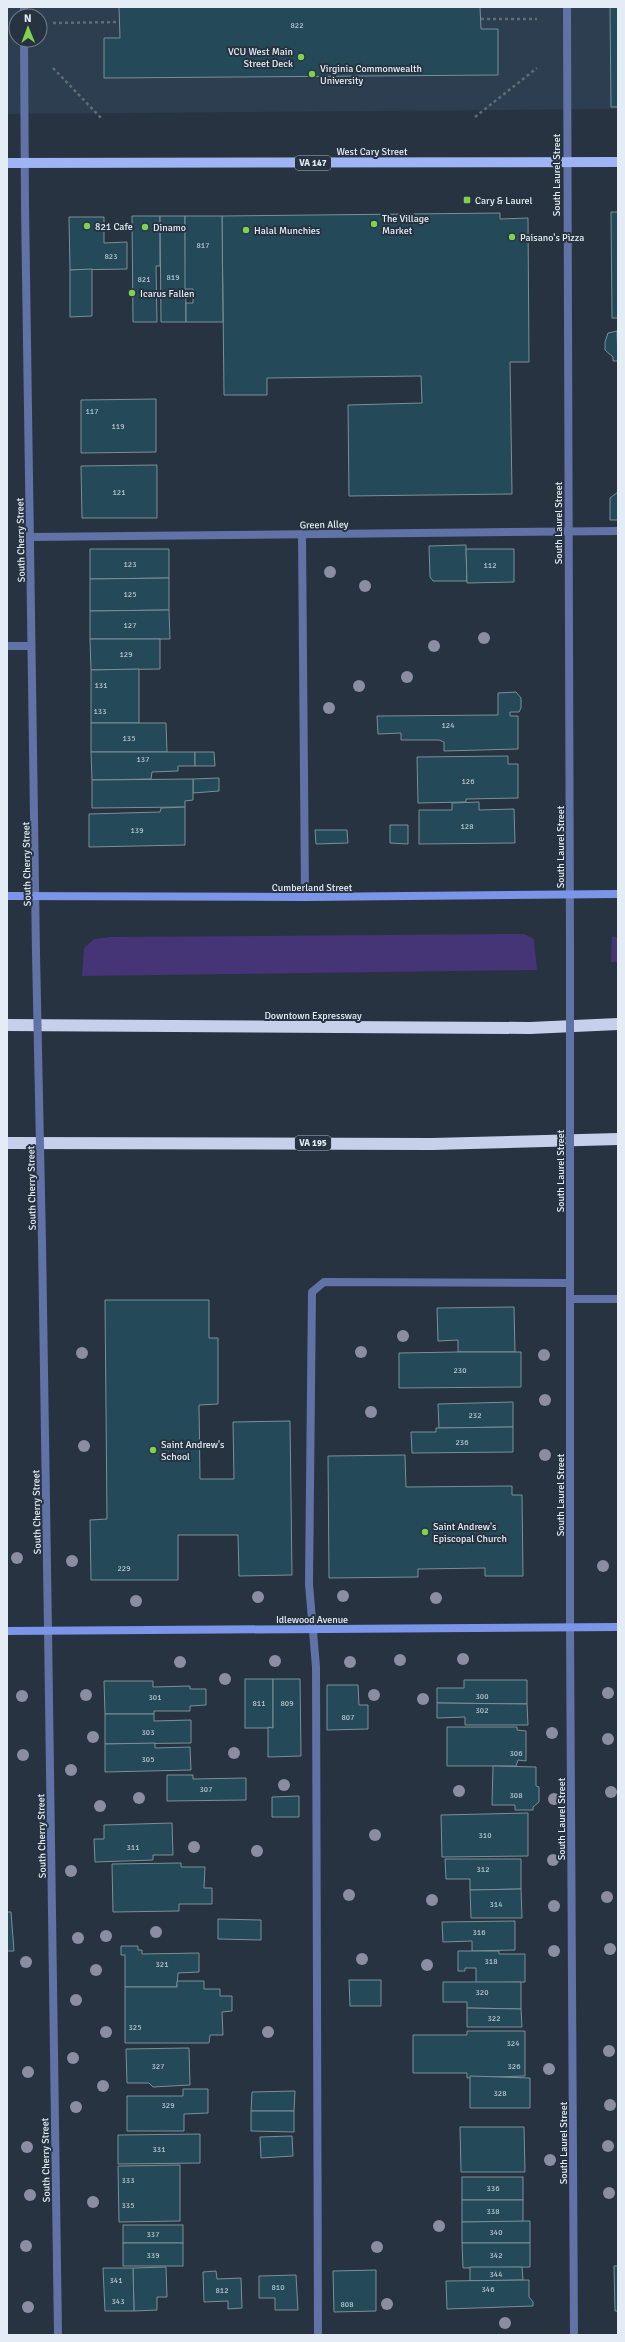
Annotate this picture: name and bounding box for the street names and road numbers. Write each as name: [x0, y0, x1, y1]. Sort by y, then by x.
street label: South Laurel Street: [551, 133, 563, 216]
street label: West Cary Street: [336, 146, 408, 158]
road number: VA 147: [295, 156, 331, 170]
street label: South Laurel Street: [553, 481, 565, 564]
street label: South Cherry Street: [14, 497, 28, 582]
street label: Green Alley: [300, 519, 349, 531]
street label: South Laurel Street: [555, 805, 567, 888]
street label: South Cherry Street: [20, 821, 34, 906]
street label: Cumberland Street: [272, 882, 353, 894]
street label: Downtown Expressway: [264, 1010, 362, 1022]
street label: South Laurel Street: [555, 1129, 567, 1212]
road number: VA 195: [295, 1136, 331, 1150]
street label: South Cherry Street: [25, 1145, 39, 1230]
street label: South Laurel Street: [555, 1453, 567, 1536]
street label: South Cherry Street: [30, 1469, 44, 1554]
street label: Idlewood Avenue: [276, 1614, 348, 1626]
street label: South Laurel Street: [556, 1777, 568, 1860]
street label: South Cherry Street: [35, 1793, 49, 1878]
street label: South Laurel Street: [558, 2101, 570, 2184]
street label: South Cherry Street: [39, 2117, 53, 2202]

